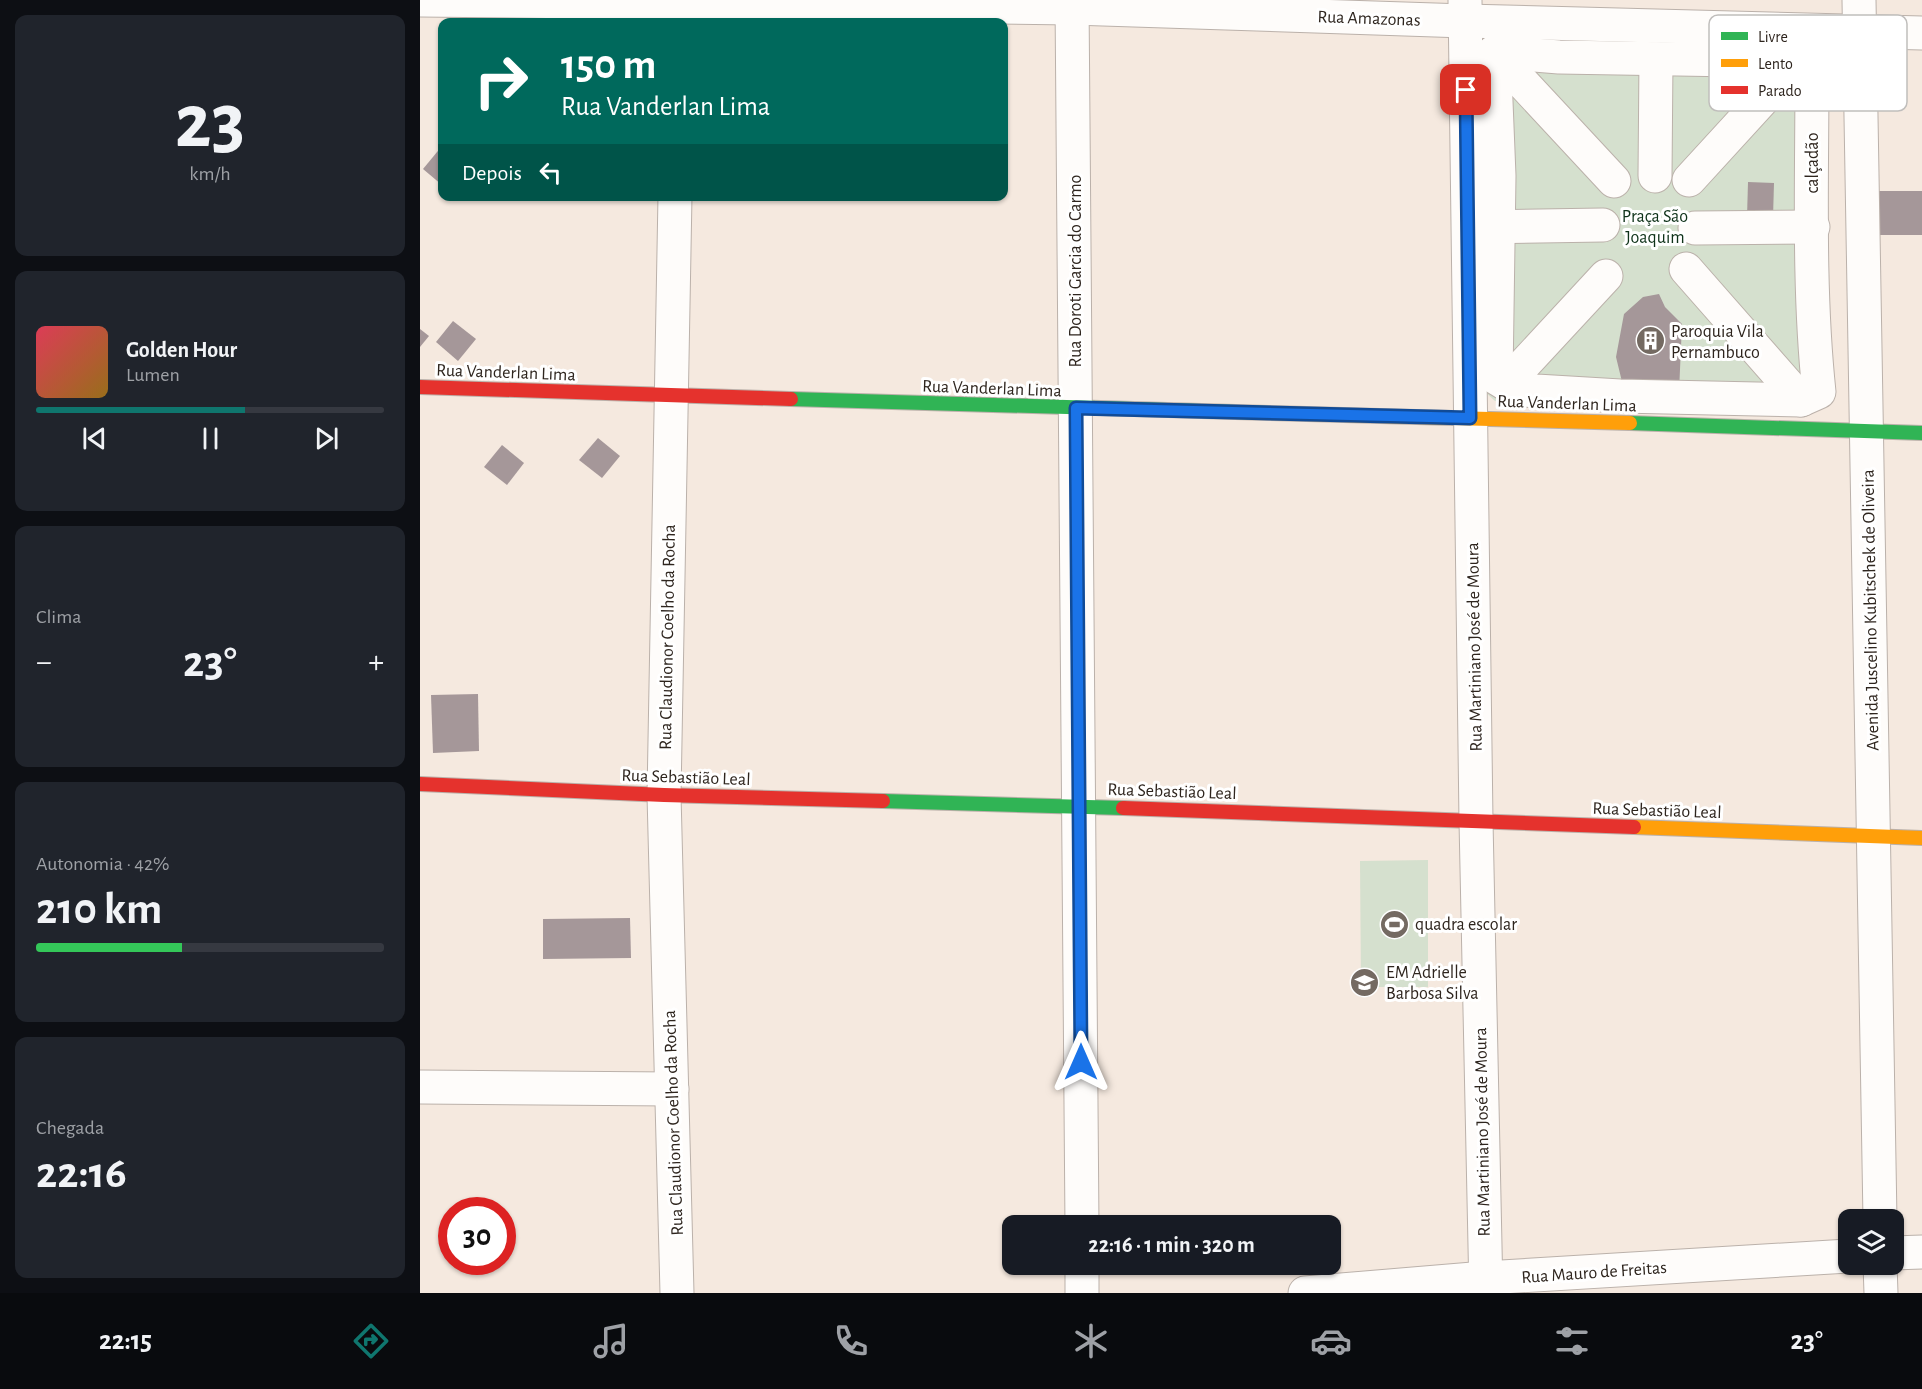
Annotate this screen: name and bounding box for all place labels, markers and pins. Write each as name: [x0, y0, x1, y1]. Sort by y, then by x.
pin: [1440, 64, 1491, 115]
place label: Paroquia Vila Pernambuco: [1671, 323, 1764, 362]
building icon: Paroquia Vila Pernambuco: [1634, 325, 1666, 357]
sports icon: quadra escolar: [1378, 908, 1410, 940]
place label: quadra escolar: [1415, 916, 1517, 934]
place label: EM Adrielle Barbosa Silva: [1386, 964, 1479, 1003]
school or university icon: EM Adrielle Barbosa Silva: [1349, 966, 1381, 998]

